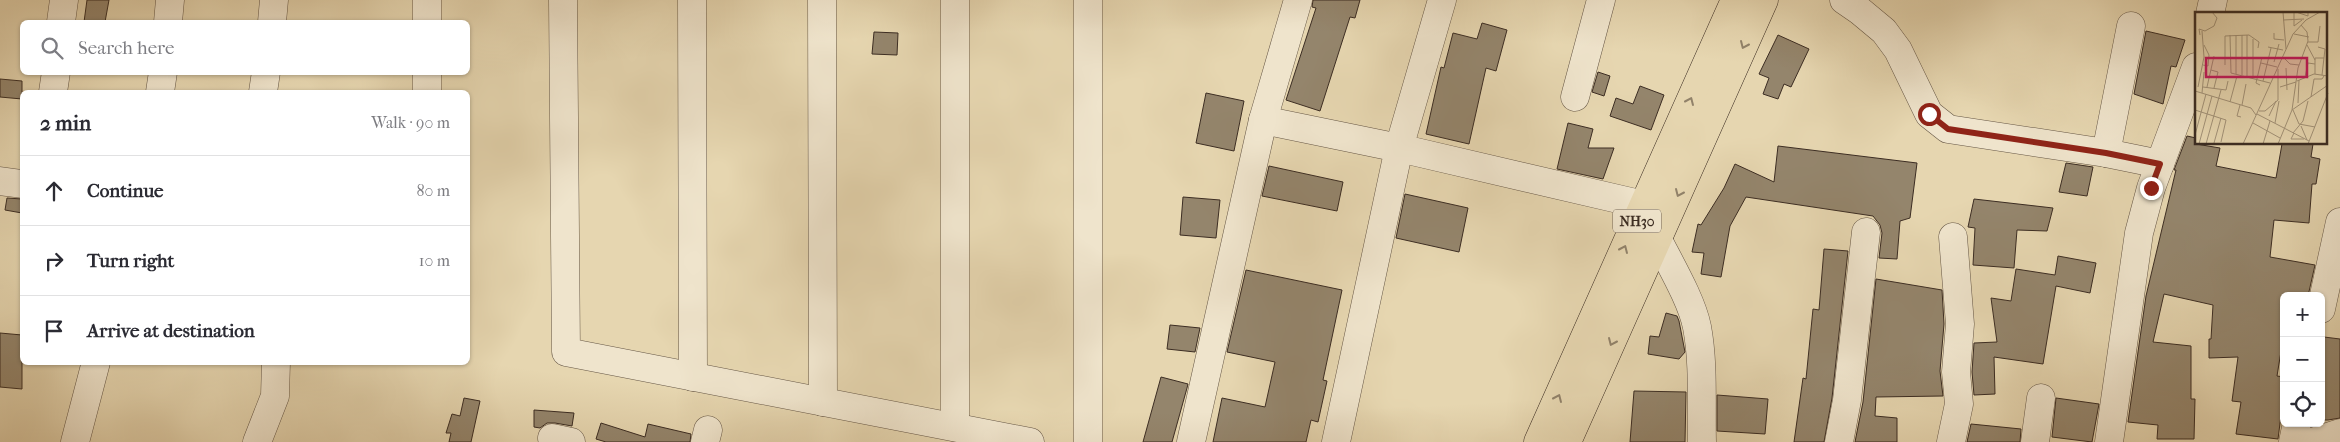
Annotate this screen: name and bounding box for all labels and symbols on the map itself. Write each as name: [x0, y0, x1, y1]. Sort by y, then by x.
inset map: [2195, 12, 2328, 145]
one-way arrow: [1740, 40, 1751, 49]
one-way arrow: [1684, 97, 1695, 106]
route start: [1918, 103, 1941, 126]
route end: [2140, 177, 2163, 200]
one-way arrow: [1674, 188, 1685, 197]
road number: NH30: [1613, 210, 1661, 232]
one-way arrow: [1618, 245, 1629, 254]
one-way arrow: [1608, 337, 1619, 346]
one-way arrow: [1551, 394, 1562, 403]

